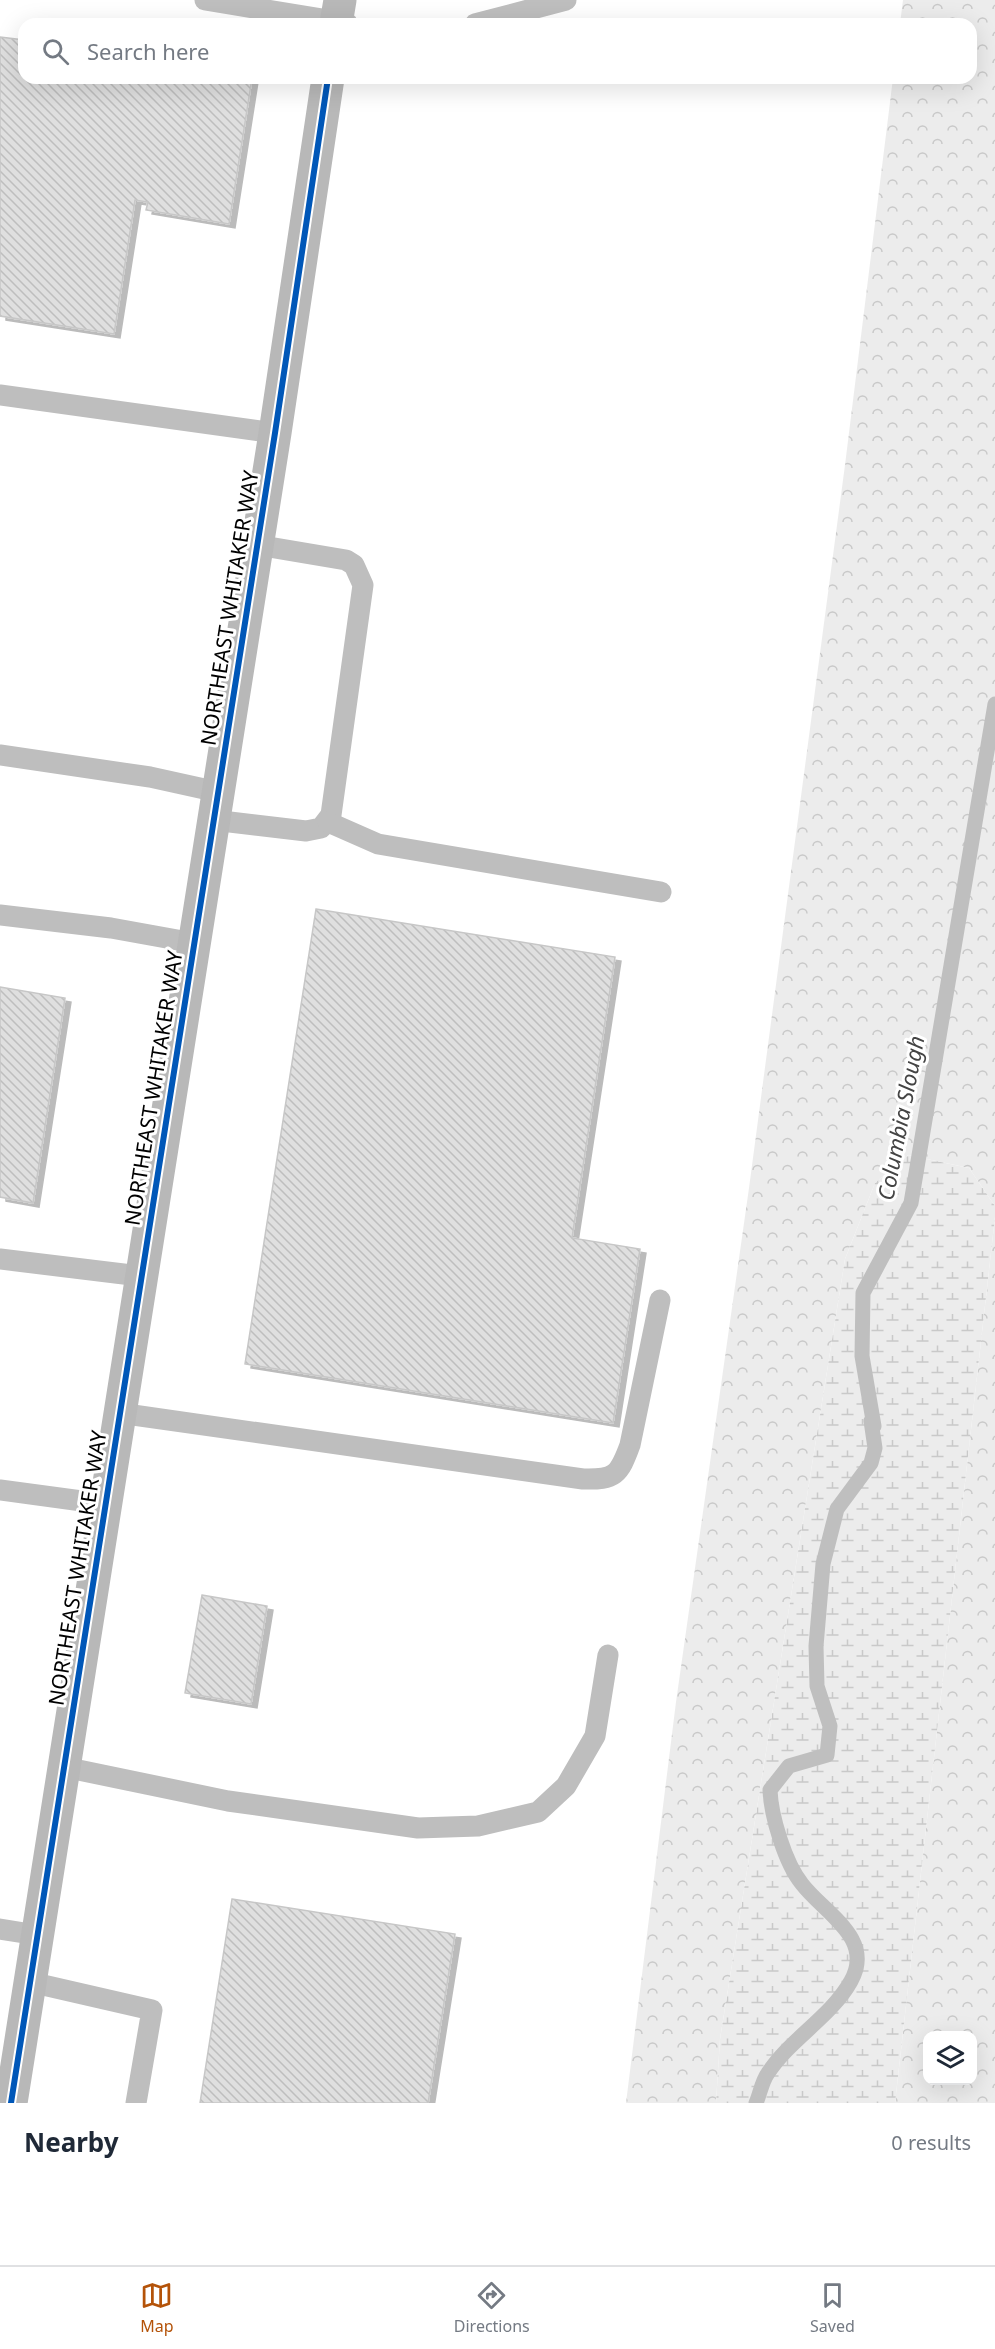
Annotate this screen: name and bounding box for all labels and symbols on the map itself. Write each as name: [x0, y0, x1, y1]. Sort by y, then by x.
street label: NORTHEAST WHITAKER WAY: [193, 468, 265, 747]
street label: NORTHEAST WHITAKER WAY: [117, 948, 189, 1227]
water label: Columbia Slough: [869, 1033, 931, 1203]
street label: NORTHEAST WHITAKER WAY: [41, 1428, 113, 1707]

